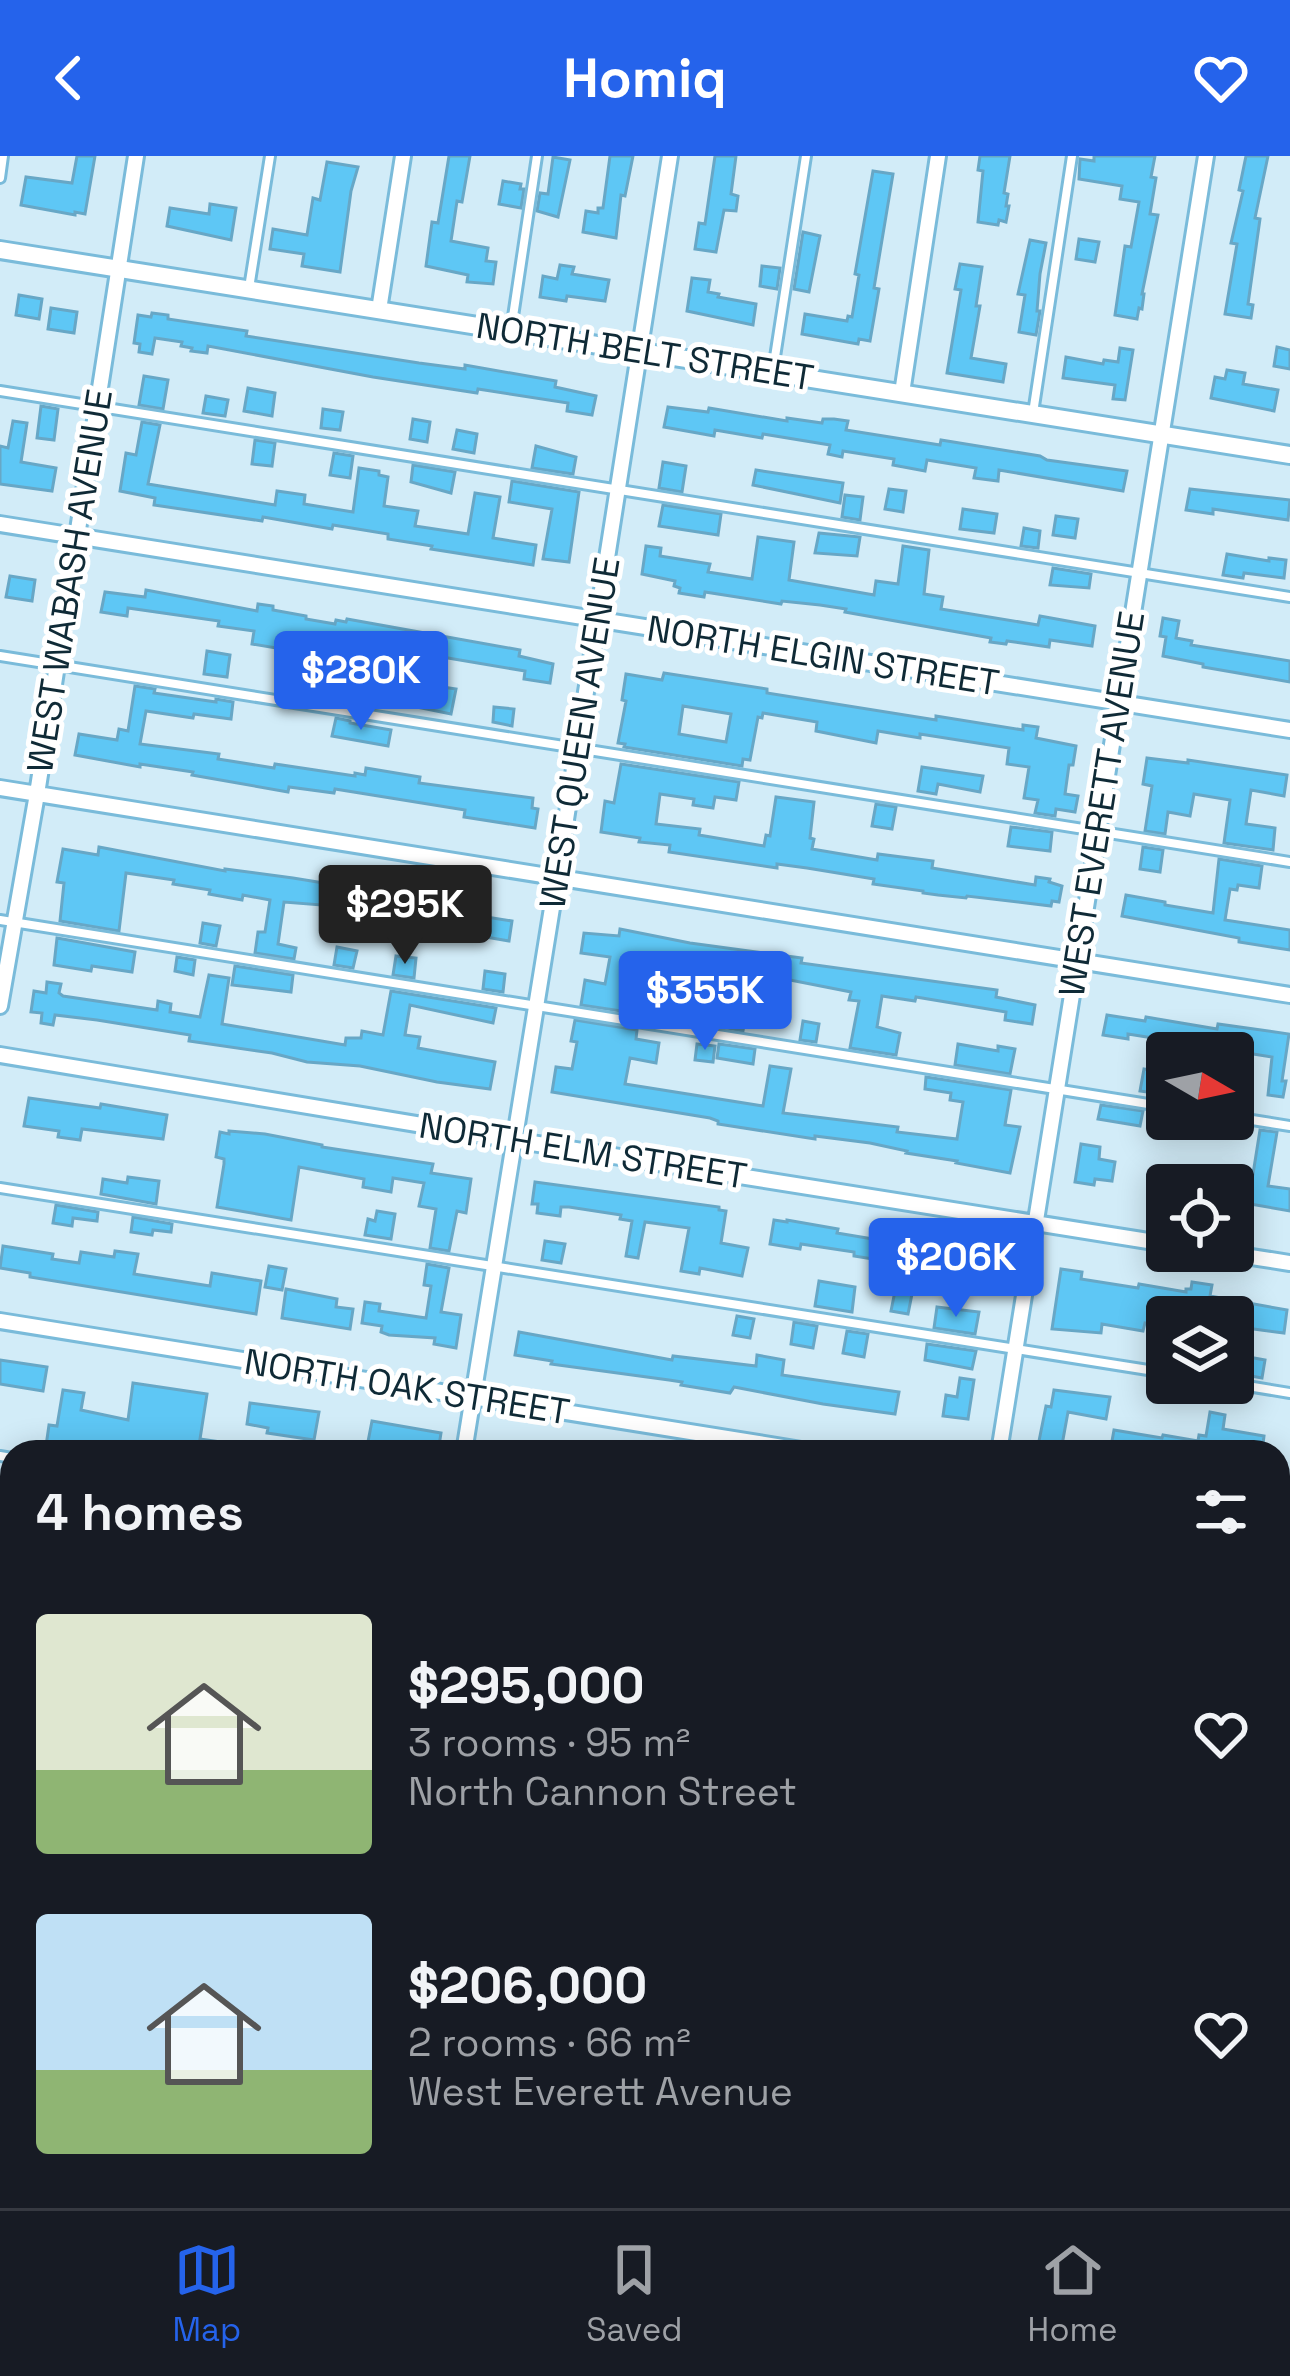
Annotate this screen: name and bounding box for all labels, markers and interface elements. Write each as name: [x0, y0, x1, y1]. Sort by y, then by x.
text: Homiq: [563, 44, 727, 113]
icon: back: [36, 45, 102, 111]
icon: heart: [1188, 45, 1254, 111]
street label: NORTH BELT STREET: [473, 303, 817, 401]
street label: WEST WABASH AVENUE: [17, 386, 123, 776]
street label: WEST QUEEN AVENUE: [530, 554, 630, 912]
street label: NORTH ELGIN STREET: [644, 605, 1002, 707]
street label: WEST EVERETT AVENUE: [1049, 608, 1155, 1000]
pin: $280K: [277, 631, 445, 733]
text: $280K: [301, 645, 421, 694]
pin: $295K: [321, 865, 489, 967]
text: $295K: [346, 879, 464, 928]
pin: $355K: [621, 951, 789, 1053]
text: $355K: [646, 965, 764, 1014]
north arrow: [1146, 1032, 1254, 1140]
map controls: [1146, 1032, 1254, 1404]
street label: NORTH ELM STREET: [416, 1102, 750, 1200]
button: locate: [1146, 1164, 1254, 1272]
pin: $206K: [872, 1218, 1040, 1320]
text: $206K: [896, 1232, 1016, 1281]
button: layers: [1146, 1296, 1254, 1404]
street label: NORTH OAK STREET: [241, 1339, 573, 1435]
icon: filters: [1188, 1479, 1254, 1545]
text: 4 homes: [36, 1480, 244, 1545]
text: $295,000: [408, 1653, 645, 1718]
icon: home: [132, 1662, 276, 1806]
icon: heart: [1188, 1701, 1254, 1767]
text: 3 rooms · 95 m²: [408, 1718, 690, 1767]
text: North Cannon Street: [408, 1767, 797, 1816]
text: $206,000: [408, 1953, 647, 2018]
icon: home: [132, 1962, 276, 2106]
icon: heart: [1188, 2001, 1254, 2067]
text: 2 rooms · 66 m²: [408, 2018, 691, 2067]
text: West Everett Avenue: [408, 2067, 793, 2116]
tab: Map: [173, 2237, 241, 2351]
tab: Saved: [586, 2237, 683, 2351]
tab: Home: [1028, 2237, 1117, 2351]

